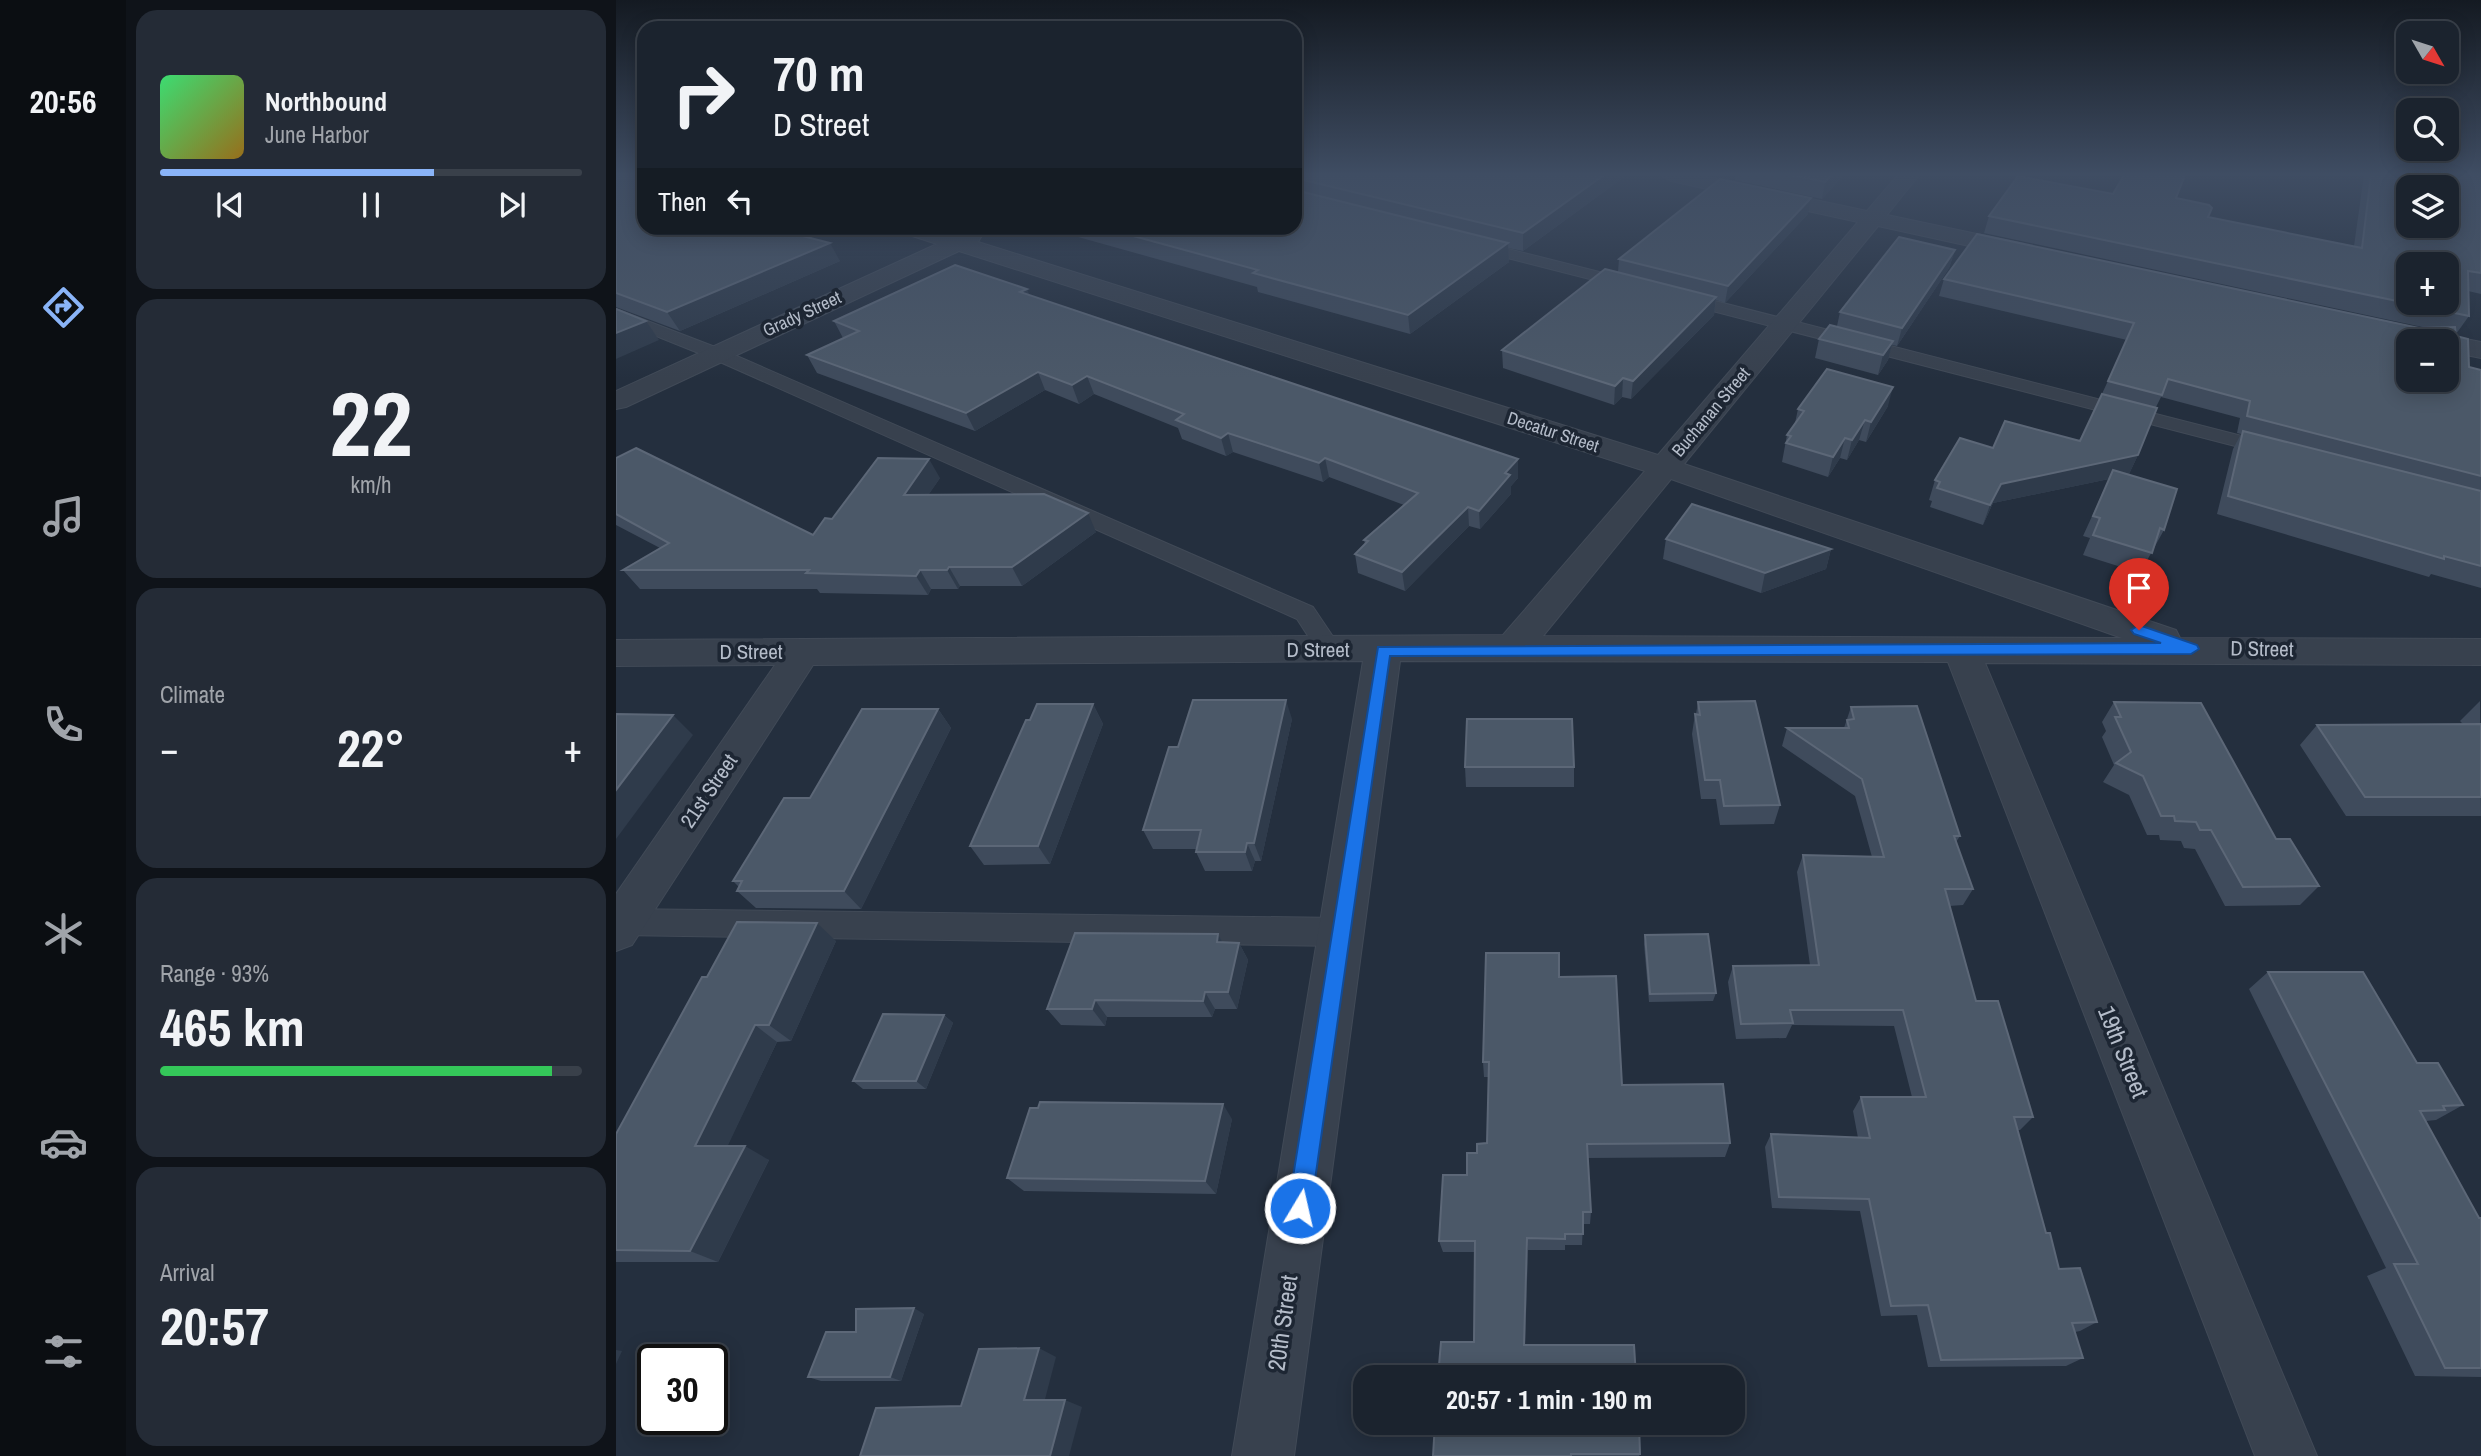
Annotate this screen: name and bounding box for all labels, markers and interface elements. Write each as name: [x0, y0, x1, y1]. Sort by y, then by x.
north arrow: [2396, 21, 2459, 84]
map controls: [2396, 21, 2459, 392]
text: 70 m: [773, 40, 865, 106]
icon: right: [658, 49, 749, 140]
text: 20:56: [29, 80, 97, 123]
text: Northbound: [265, 84, 387, 119]
button: search: [2396, 98, 2459, 161]
text: D Street: [773, 103, 869, 146]
text: June Harbor: [265, 119, 369, 150]
button: layers: [2396, 175, 2459, 238]
icon: left: [721, 182, 759, 220]
text: Then: [658, 184, 707, 219]
icon: previous: [211, 186, 249, 224]
icon: pause: [352, 186, 390, 224]
icon: next: [493, 186, 531, 224]
button: +: [2396, 252, 2459, 315]
icon: directions: [39, 283, 88, 332]
street label: Grady Street: [759, 285, 845, 343]
button: −: [2396, 329, 2459, 392]
text: 22: [330, 362, 413, 484]
street label: Buchanan Street: [1666, 362, 1756, 462]
street label: Decatur Street: [1504, 405, 1602, 458]
text: km/h: [351, 469, 391, 500]
icon: music: [39, 492, 88, 541]
pin: [2109, 558, 2169, 630]
icon: arrive: [2120, 569, 2158, 607]
street label: D Street: [2230, 633, 2294, 664]
street label: D Street: [1286, 635, 1350, 664]
street label: D Street: [719, 637, 783, 666]
text: Climate: [160, 679, 225, 710]
icon: phone: [39, 700, 88, 749]
text: 22°: [337, 713, 405, 783]
text: −: [160, 723, 178, 774]
text: +: [564, 723, 582, 774]
street label: 21st Street: [673, 748, 744, 833]
icon: climate: [39, 909, 88, 958]
text: Range · 93%: [160, 958, 269, 989]
text: 465 km: [160, 992, 305, 1062]
street label: 19th Street: [2091, 1001, 2157, 1103]
icon: car: [39, 1118, 88, 1167]
position arrow: [1263, 1171, 1337, 1245]
text: Arrival: [160, 1257, 215, 1288]
street label: 20th Street: [1259, 1272, 1305, 1373]
text: 20:57: [160, 1291, 269, 1361]
icon: filters: [39, 1327, 88, 1376]
speed limit sign: 30: [637, 1344, 728, 1435]
text: 20:57 · 1 min · 190 m: [1446, 1382, 1652, 1417]

